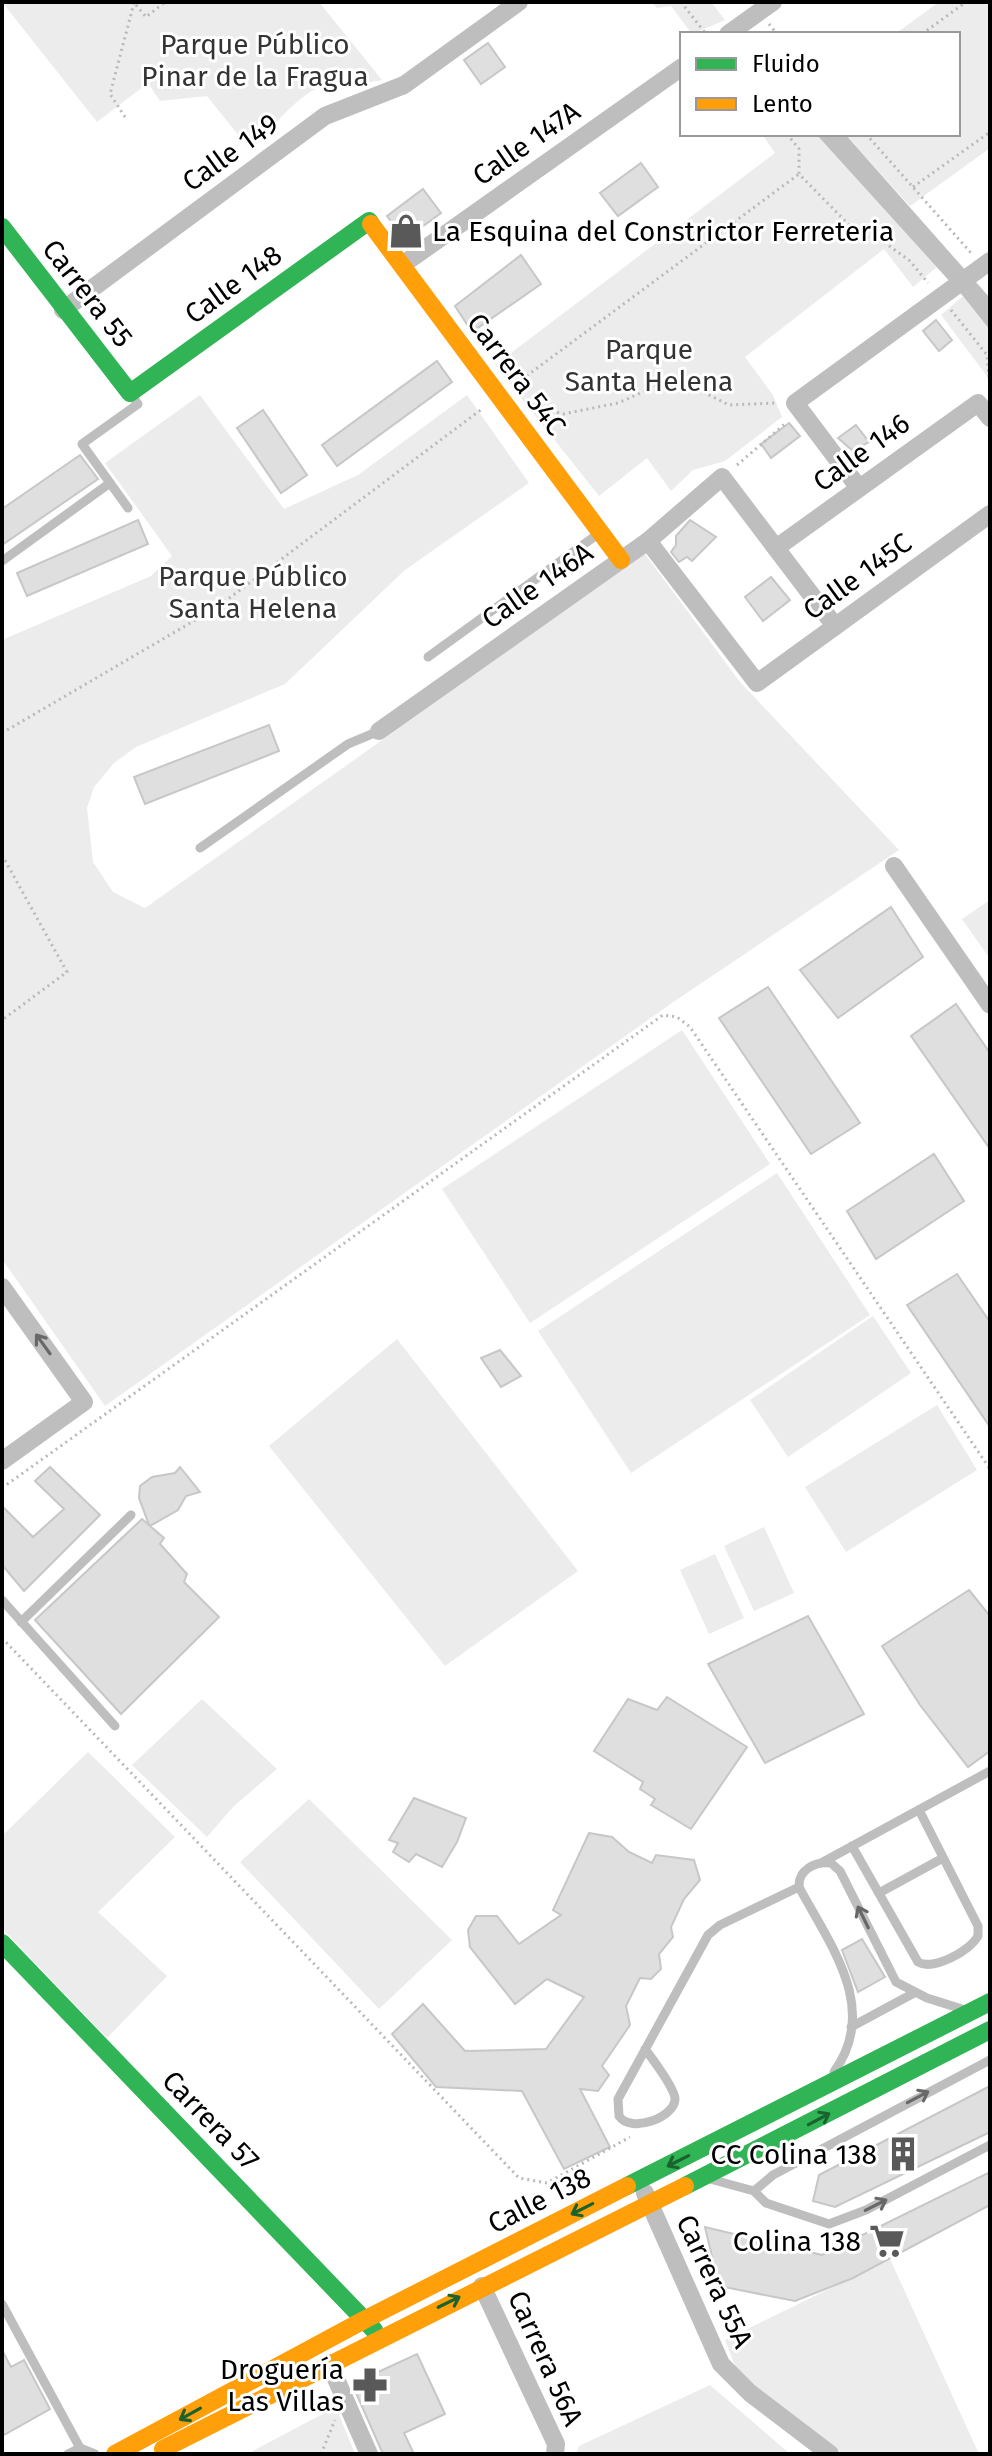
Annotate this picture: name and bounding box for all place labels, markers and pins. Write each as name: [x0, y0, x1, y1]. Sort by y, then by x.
shop icon: La Esquina del Constrictor Ferreteria: [387, 212, 425, 250]
place label: La Esquina del Constrictor Ferreteria: [432, 215, 894, 248]
building icon: CC Colina 138: [884, 2135, 922, 2173]
place label: CC Colina 138: [711, 2138, 877, 2171]
supermarket icon: Colina 138: [868, 2222, 906, 2260]
place label: Colina 138: [733, 2225, 861, 2258]
place label: Droguería Las Villas: [220, 2353, 344, 2418]
pharmacy icon: Droguería Las Villas: [351, 2366, 389, 2404]

